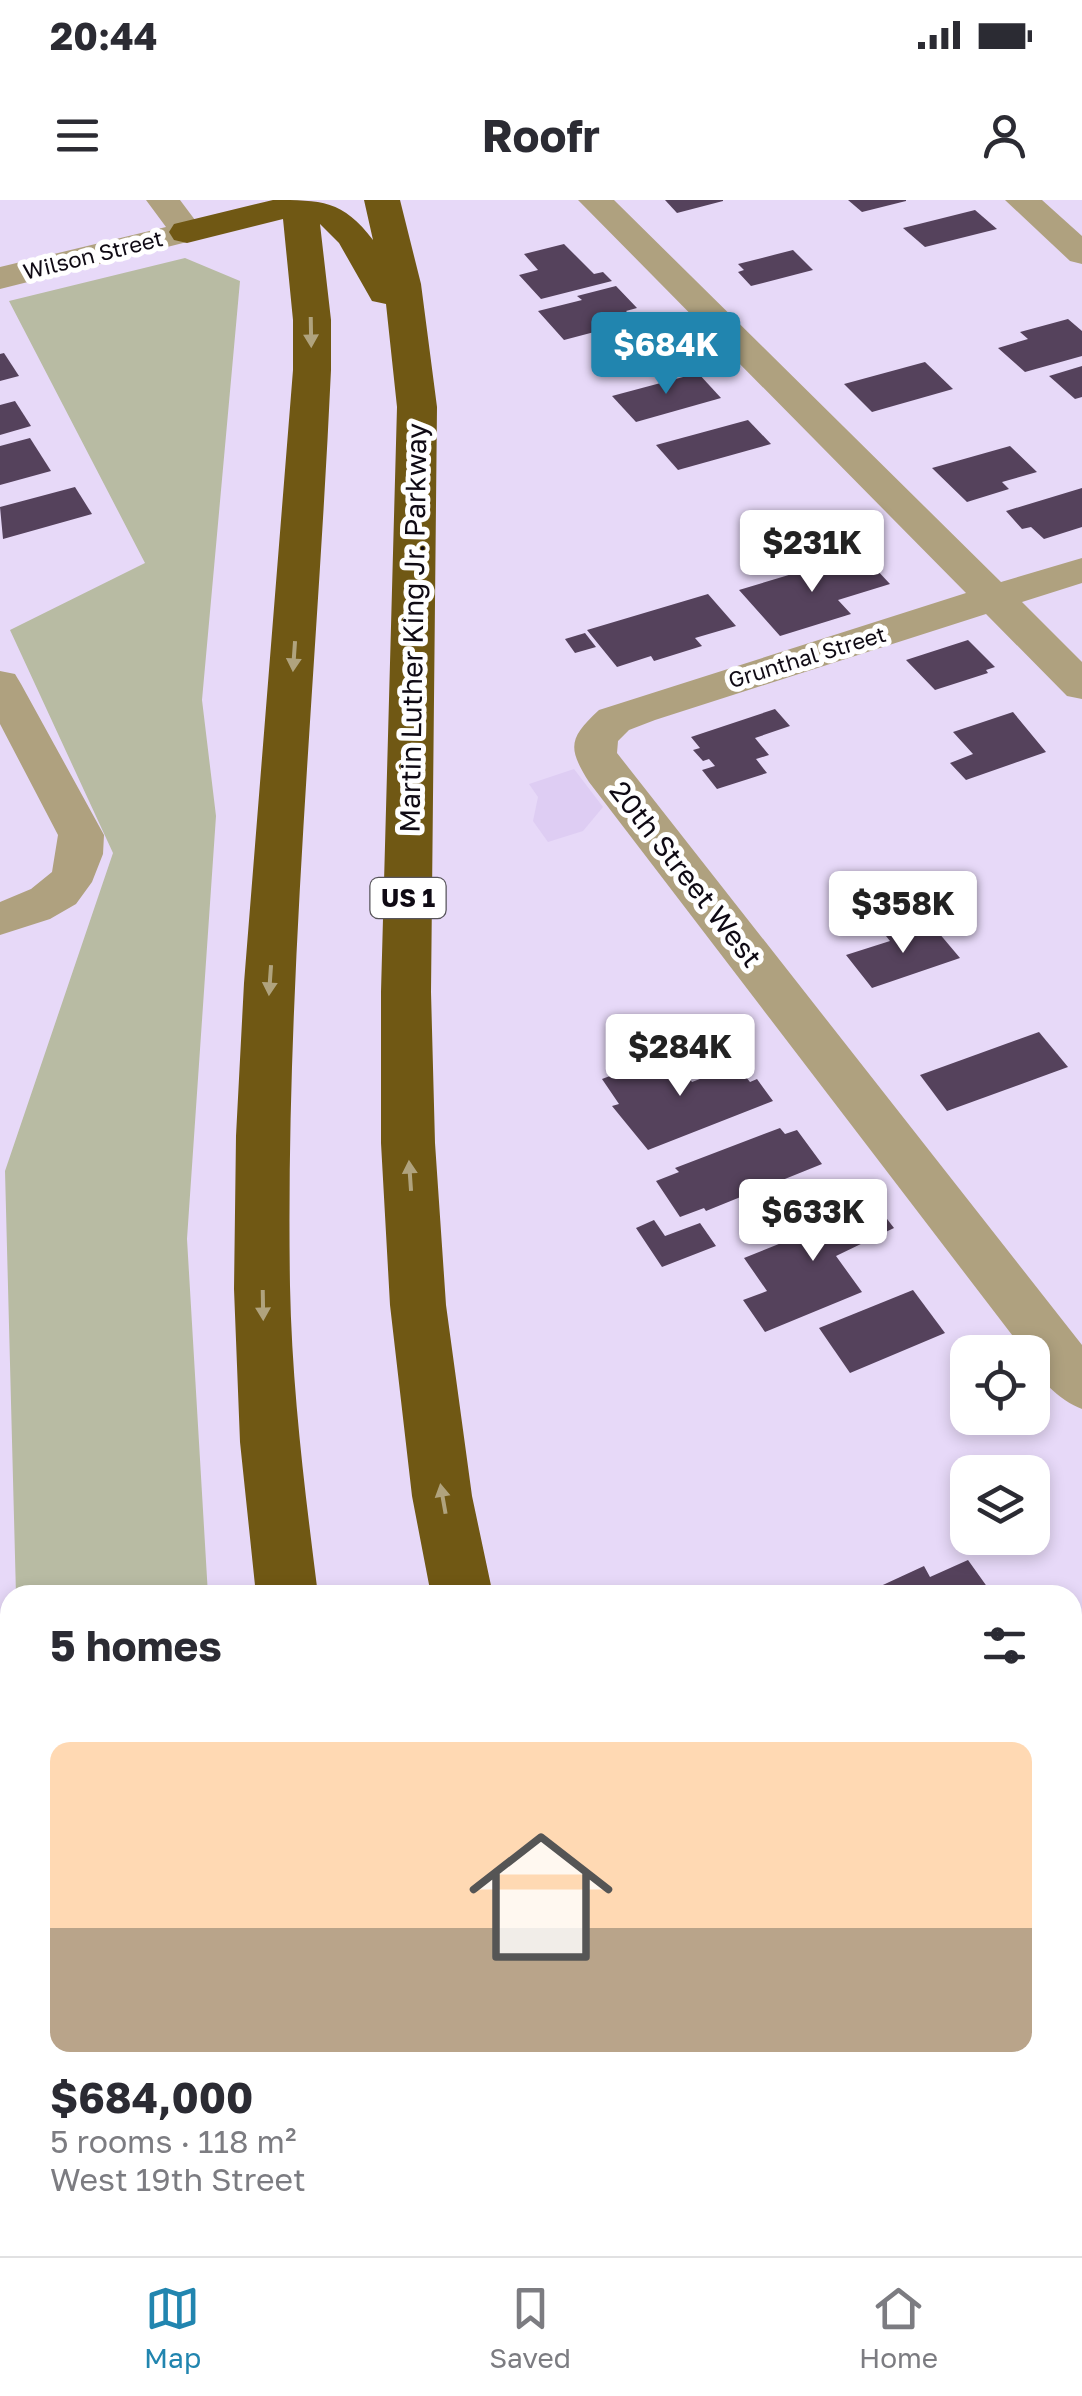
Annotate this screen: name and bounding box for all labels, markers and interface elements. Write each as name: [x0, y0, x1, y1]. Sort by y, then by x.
text: 20:44: [50, 13, 158, 58]
icon: menu: [50, 108, 105, 163]
text: Roofr: [482, 108, 600, 162]
icon: person: [977, 108, 1032, 163]
street label: Wilson Street: [20, 224, 166, 285]
pin: $684K: [596, 312, 736, 397]
one-way arrow: [304, 316, 320, 348]
text: $684K: [613, 325, 719, 363]
street label: Martin Luther King Jr. Parkway: [392, 422, 433, 833]
pin: $231K: [742, 510, 882, 595]
text: $231K: [762, 523, 862, 561]
street label: Grunthal Street: [725, 620, 889, 693]
one-way arrow: [285, 641, 301, 673]
street label: 20th Street West: [604, 774, 769, 973]
pin: $358K: [833, 871, 973, 956]
road number: US 1: [370, 878, 446, 918]
text: $358K: [851, 884, 955, 922]
one-way arrow: [262, 965, 278, 997]
pin: $284K: [610, 1014, 750, 1099]
text: $284K: [628, 1027, 732, 1065]
one-way arrow: [402, 1160, 418, 1192]
pin: $633K: [743, 1179, 883, 1264]
text: $633K: [761, 1192, 865, 1230]
one-way arrow: [255, 1290, 271, 1322]
map controls: [950, 1335, 1050, 1555]
button: locate: [950, 1335, 1050, 1435]
button: layers: [950, 1455, 1050, 1555]
one-way arrow: [435, 1483, 450, 1515]
icon: filters: [977, 1618, 1032, 1673]
text: 5 homes: [50, 1620, 222, 1670]
icon: home: [451, 1807, 631, 1987]
text: $684,000: [50, 2072, 253, 2122]
text: 5 rooms · 118 m²: [50, 2122, 296, 2160]
text: West 19th Street: [50, 2160, 306, 2198]
tab: Map: [144, 2281, 201, 2374]
tab: Saved: [489, 2281, 571, 2374]
tab: Home: [859, 2281, 938, 2374]

